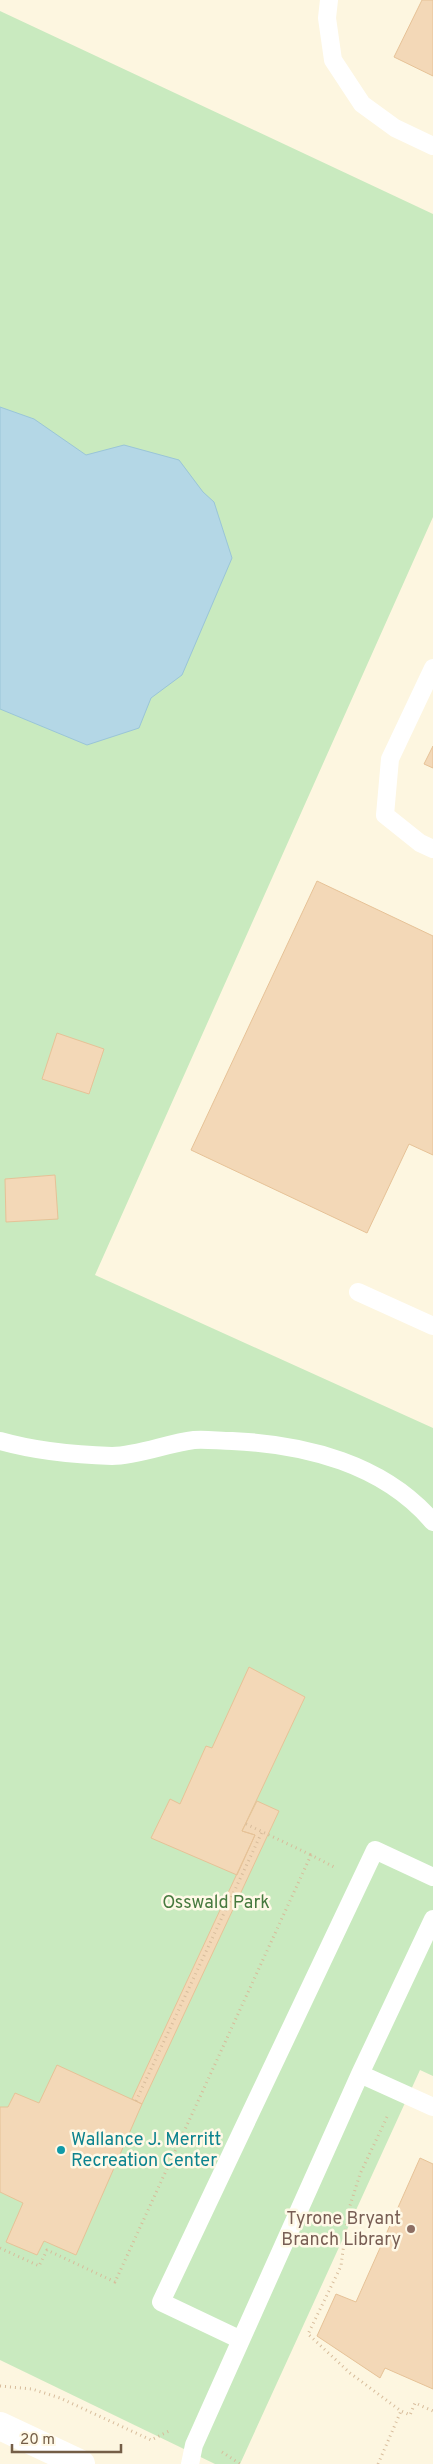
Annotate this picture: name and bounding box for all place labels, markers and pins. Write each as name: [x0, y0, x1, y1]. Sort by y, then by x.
place label: Wallance J. Merritt Recreation Center: [71, 2129, 221, 2173]
marker: Wallance J. Merritt Recreation Center: [55, 2144, 67, 2156]
place label: Tyrone Bryant Branch Library: [281, 2208, 401, 2252]
marker: Tyrone Bryant Branch Library: [405, 2223, 417, 2235]

